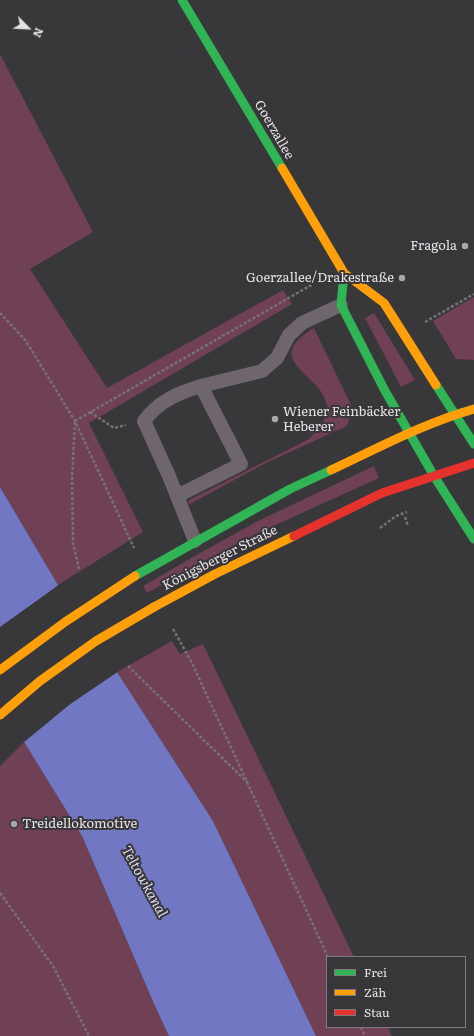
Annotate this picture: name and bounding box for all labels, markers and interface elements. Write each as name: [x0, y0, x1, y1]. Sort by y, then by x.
north arrow: [8, 8, 48, 48]
text: N: [30, 25, 48, 40]
street label: Goerzallee: [251, 98, 297, 162]
place label: Fragola: [410, 238, 457, 254]
marker: Fragola: [460, 241, 470, 251]
place label: Goerzallee/Drakestraße: [246, 270, 394, 286]
marker: Goerzallee/Drakestraße: [397, 273, 407, 283]
place label: Wiener Feinbäcker Heberer: [283, 404, 400, 435]
marker: Wiener Feinbäcker Heberer: [270, 414, 280, 424]
street label: Königsberger Straße: [160, 522, 280, 594]
place label: Treidellokomotive: [22, 816, 137, 832]
marker: Treidellokomotive: [9, 819, 19, 829]
water label: Teltowkanal: [118, 844, 170, 920]
legend: [326, 956, 466, 1028]
text: Frei: [364, 963, 387, 981]
text: Zäh: [364, 983, 386, 1001]
text: Stau: [364, 1003, 390, 1021]

